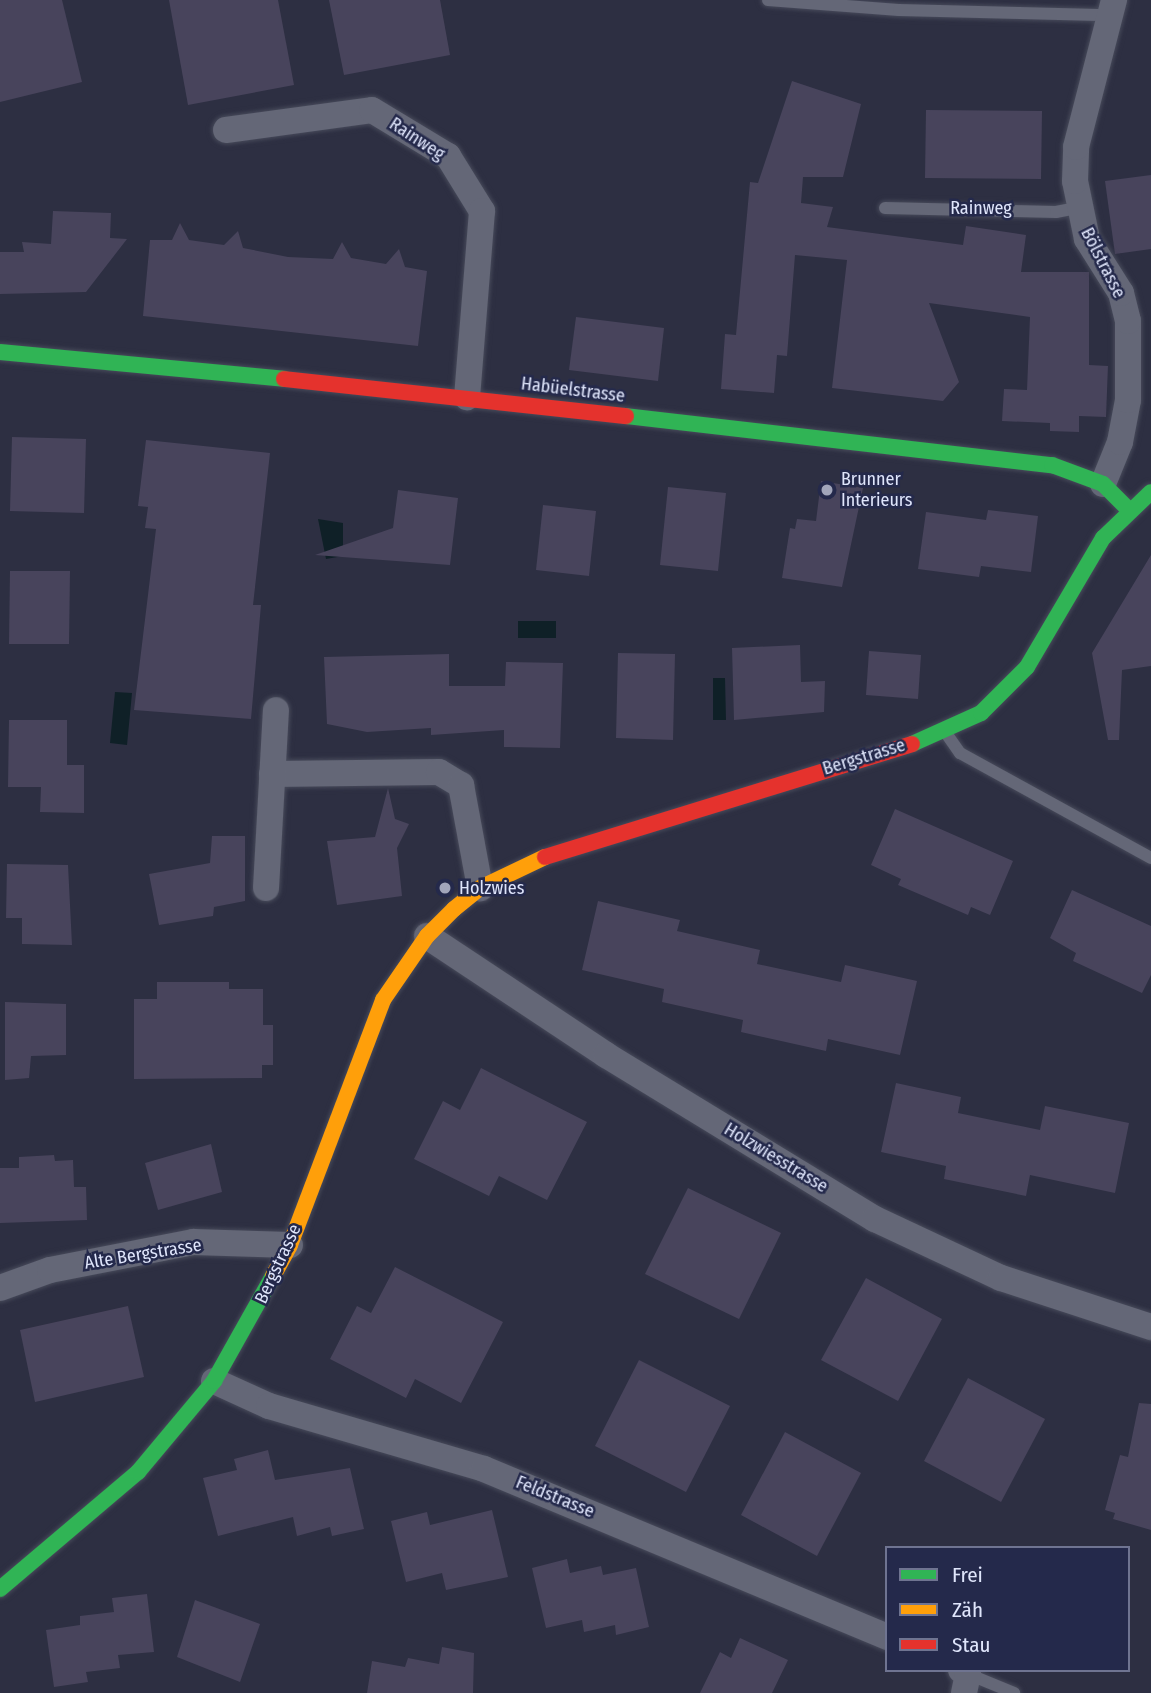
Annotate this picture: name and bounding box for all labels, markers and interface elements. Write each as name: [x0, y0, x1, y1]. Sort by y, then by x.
street label: Rainweg: [385, 113, 449, 165]
street label: Rainweg: [950, 197, 1012, 219]
street label: Bölstrasse: [1076, 224, 1130, 302]
street label: Habüelstrasse: [520, 373, 626, 407]
place label: Brunner Interieurs: [841, 469, 913, 512]
marker: Brunner Interieurs: [819, 482, 835, 498]
street label: Bergstrasse: [820, 734, 908, 780]
place label: Holzwies: [459, 877, 524, 899]
marker: Holzwies: [437, 880, 453, 896]
street label: Holzwiesstrasse: [720, 1119, 832, 1197]
street label: Bergstrasse: [250, 1221, 306, 1307]
street label: Alte Bergstrasse: [83, 1234, 203, 1274]
street label: Feldstrasse: [513, 1472, 597, 1522]
legend: [885, 1546, 1130, 1672]
text: Frei: [952, 1562, 983, 1588]
text: Zäh: [952, 1597, 983, 1623]
text: Stau: [952, 1632, 990, 1658]

